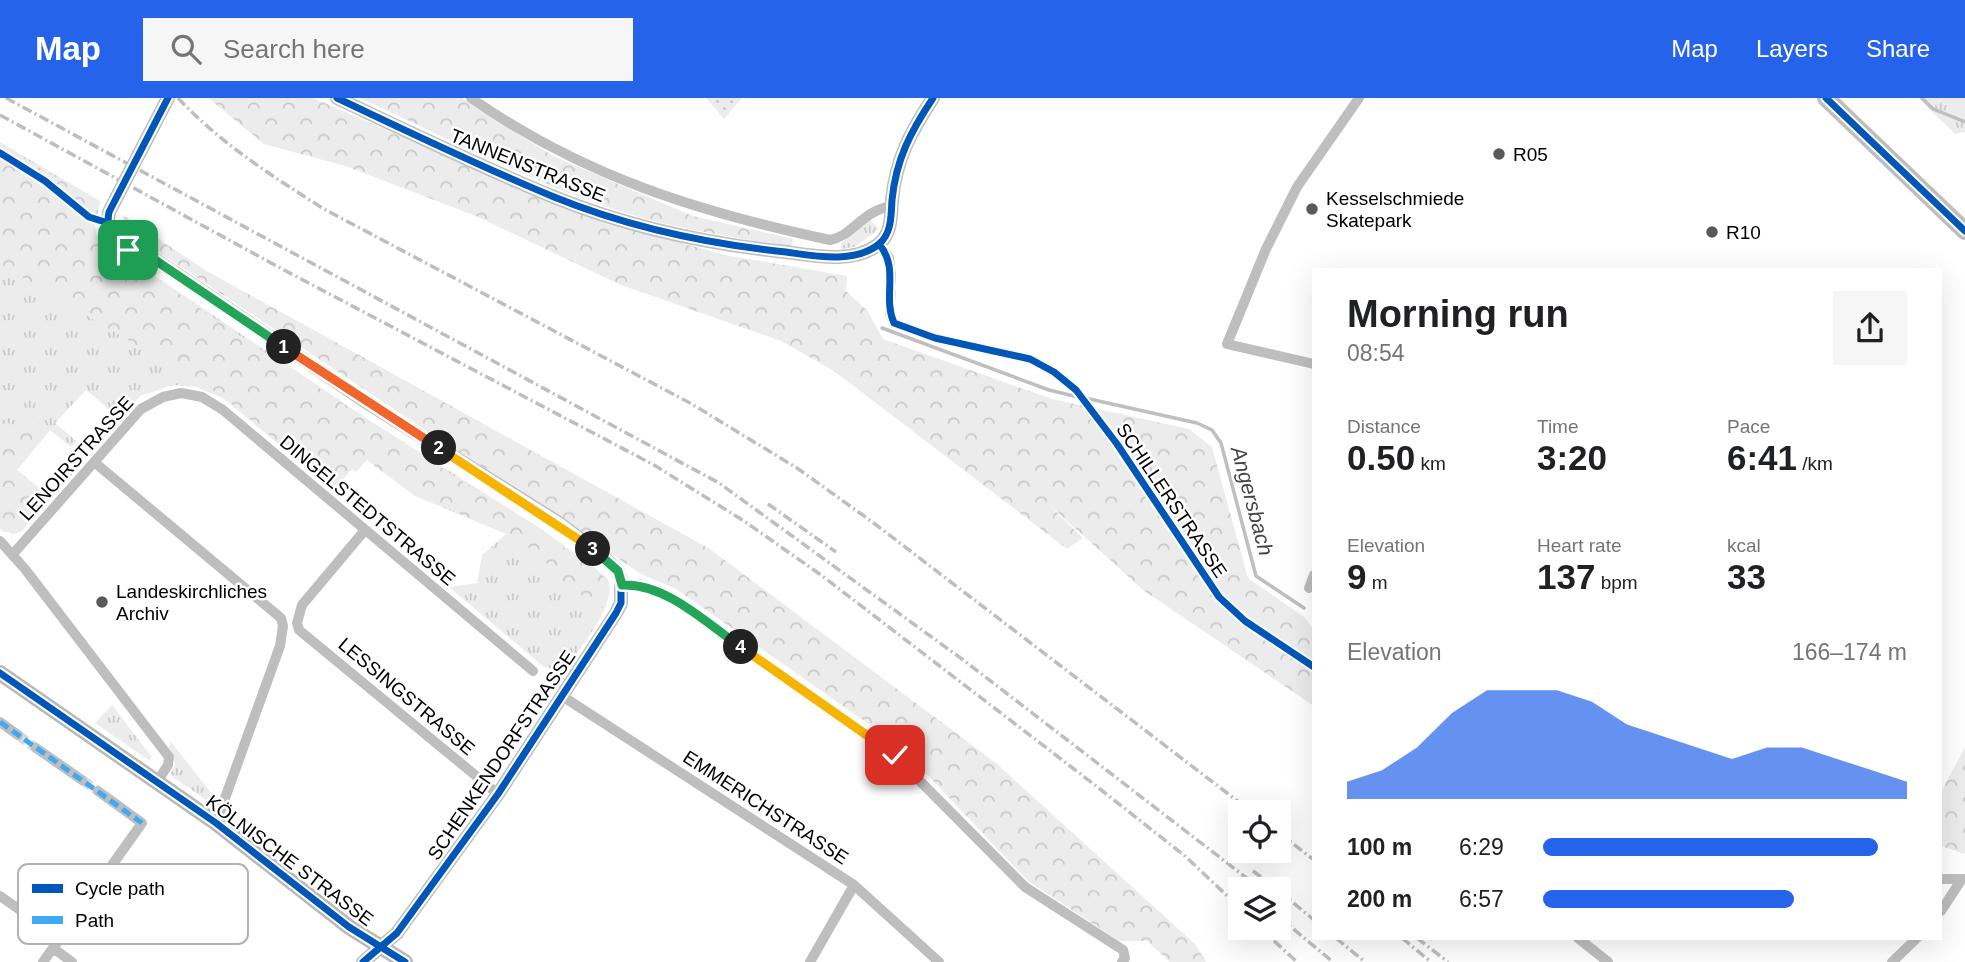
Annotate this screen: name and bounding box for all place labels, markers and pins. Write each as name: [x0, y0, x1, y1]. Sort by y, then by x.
place label: R05: [1513, 144, 1548, 165]
marker: R05: [1491, 146, 1507, 162]
place label: Kesselschmiede Skatepark: [1326, 188, 1464, 231]
marker: Kesselschmiede Skatepark: [1304, 201, 1320, 217]
pin: [98, 220, 158, 280]
place label: R10: [1726, 222, 1761, 243]
marker: R10: [1704, 224, 1720, 240]
pin: 1: [266, 330, 302, 364]
pin: 2: [422, 430, 457, 466]
pin: 3: [576, 532, 610, 566]
place label: Landeskirchliches Archiv: [116, 581, 267, 624]
marker: Landeskirchliches Archiv: [94, 594, 110, 610]
pin: 4: [724, 630, 758, 664]
pin: [865, 725, 925, 785]

